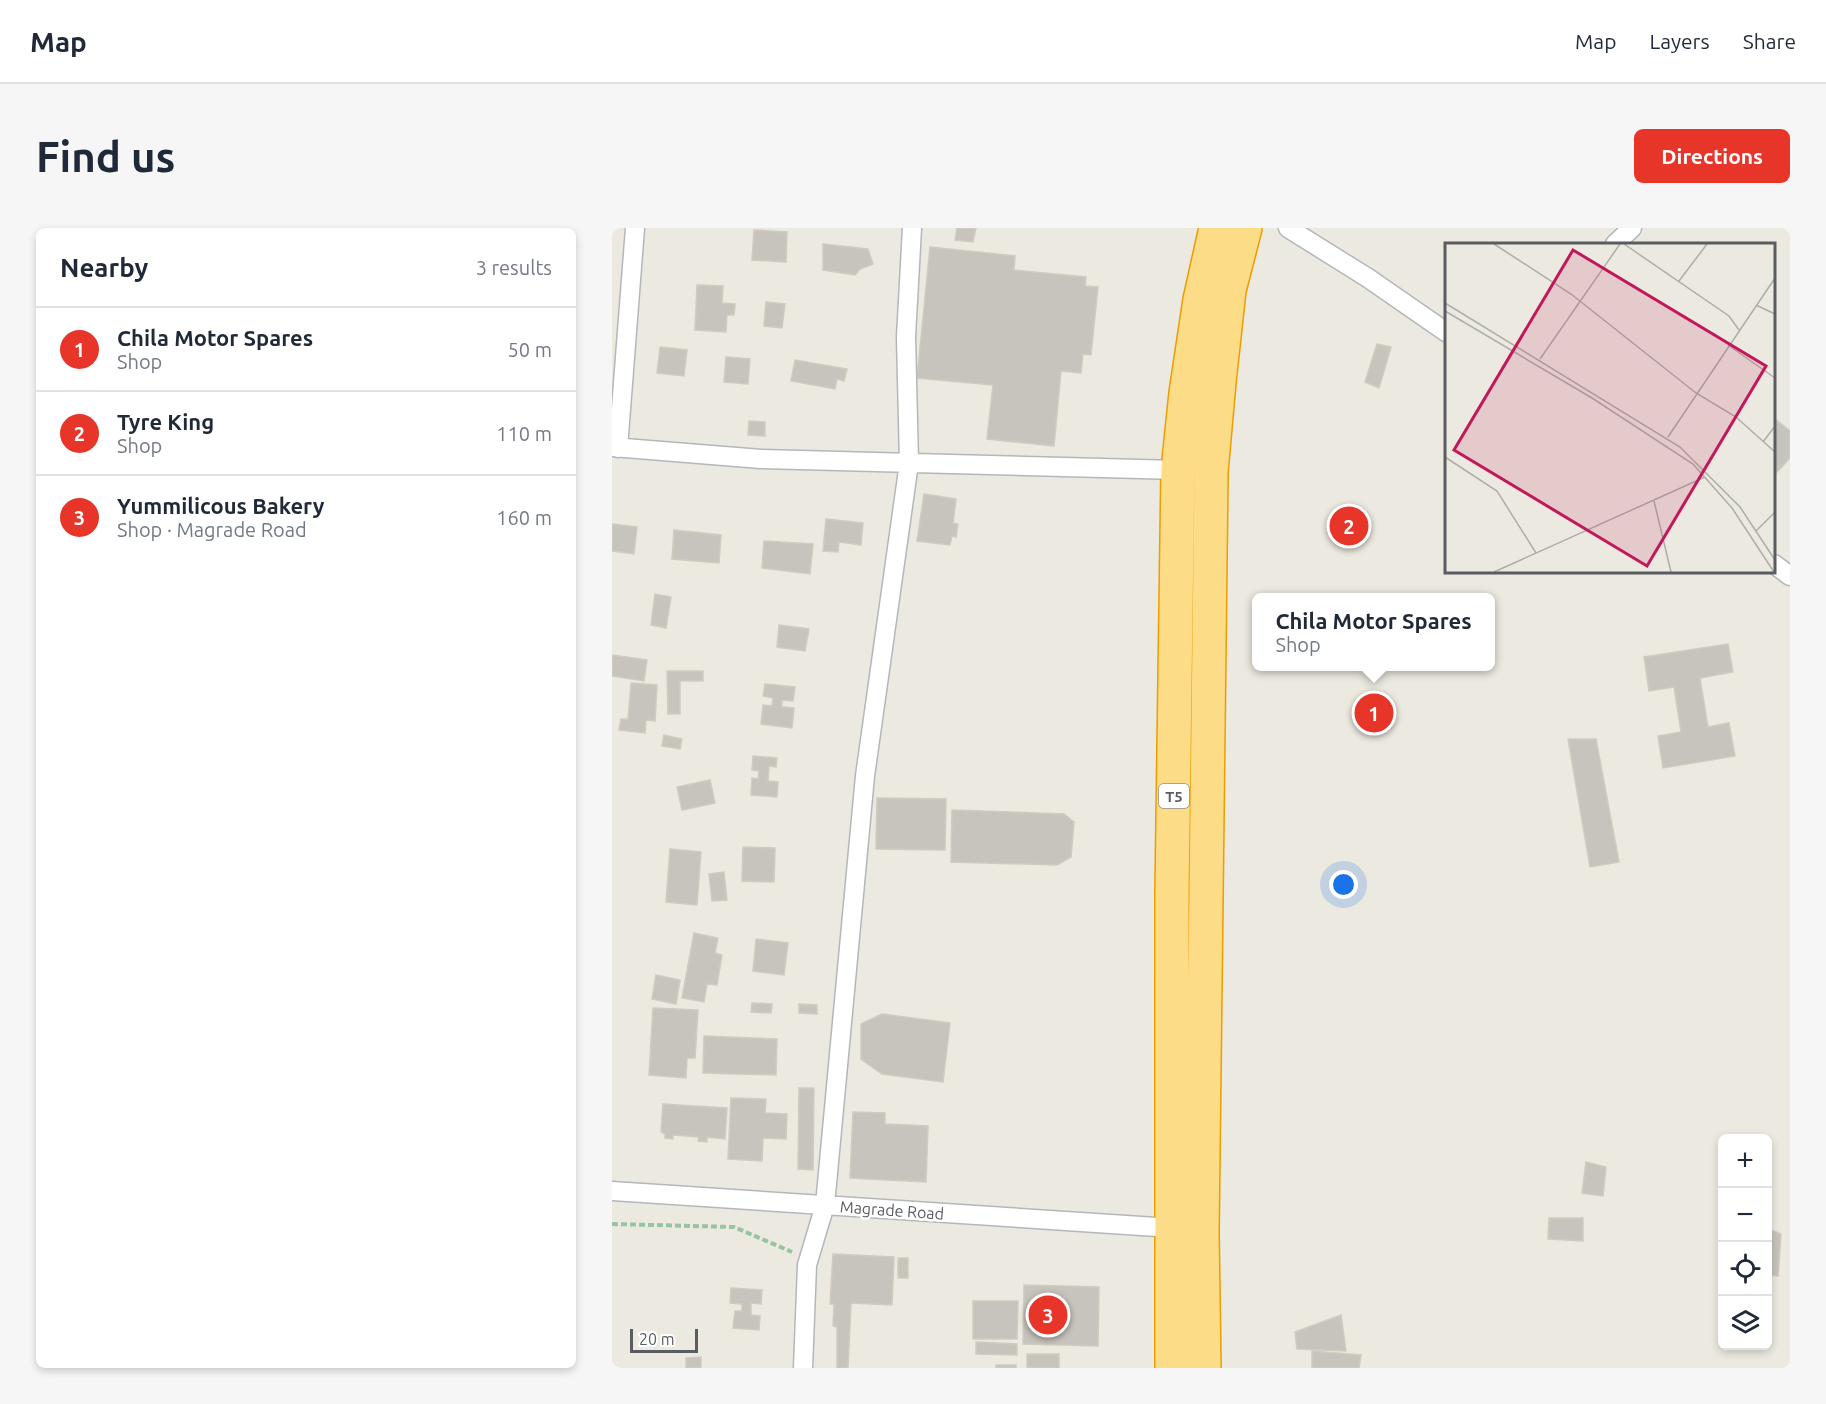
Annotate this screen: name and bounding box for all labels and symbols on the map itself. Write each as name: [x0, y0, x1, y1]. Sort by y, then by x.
inset map: [1445, 243, 1775, 573]
pin: 2: [1330, 504, 1368, 548]
pin: 1: [1354, 690, 1394, 736]
road number: T5: [1159, 784, 1189, 808]
your location: [1329, 870, 1358, 899]
street label: Magrade Road: [839, 1197, 945, 1223]
pin: 3: [1028, 1292, 1068, 1338]
scale bar: [630, 1326, 698, 1354]

